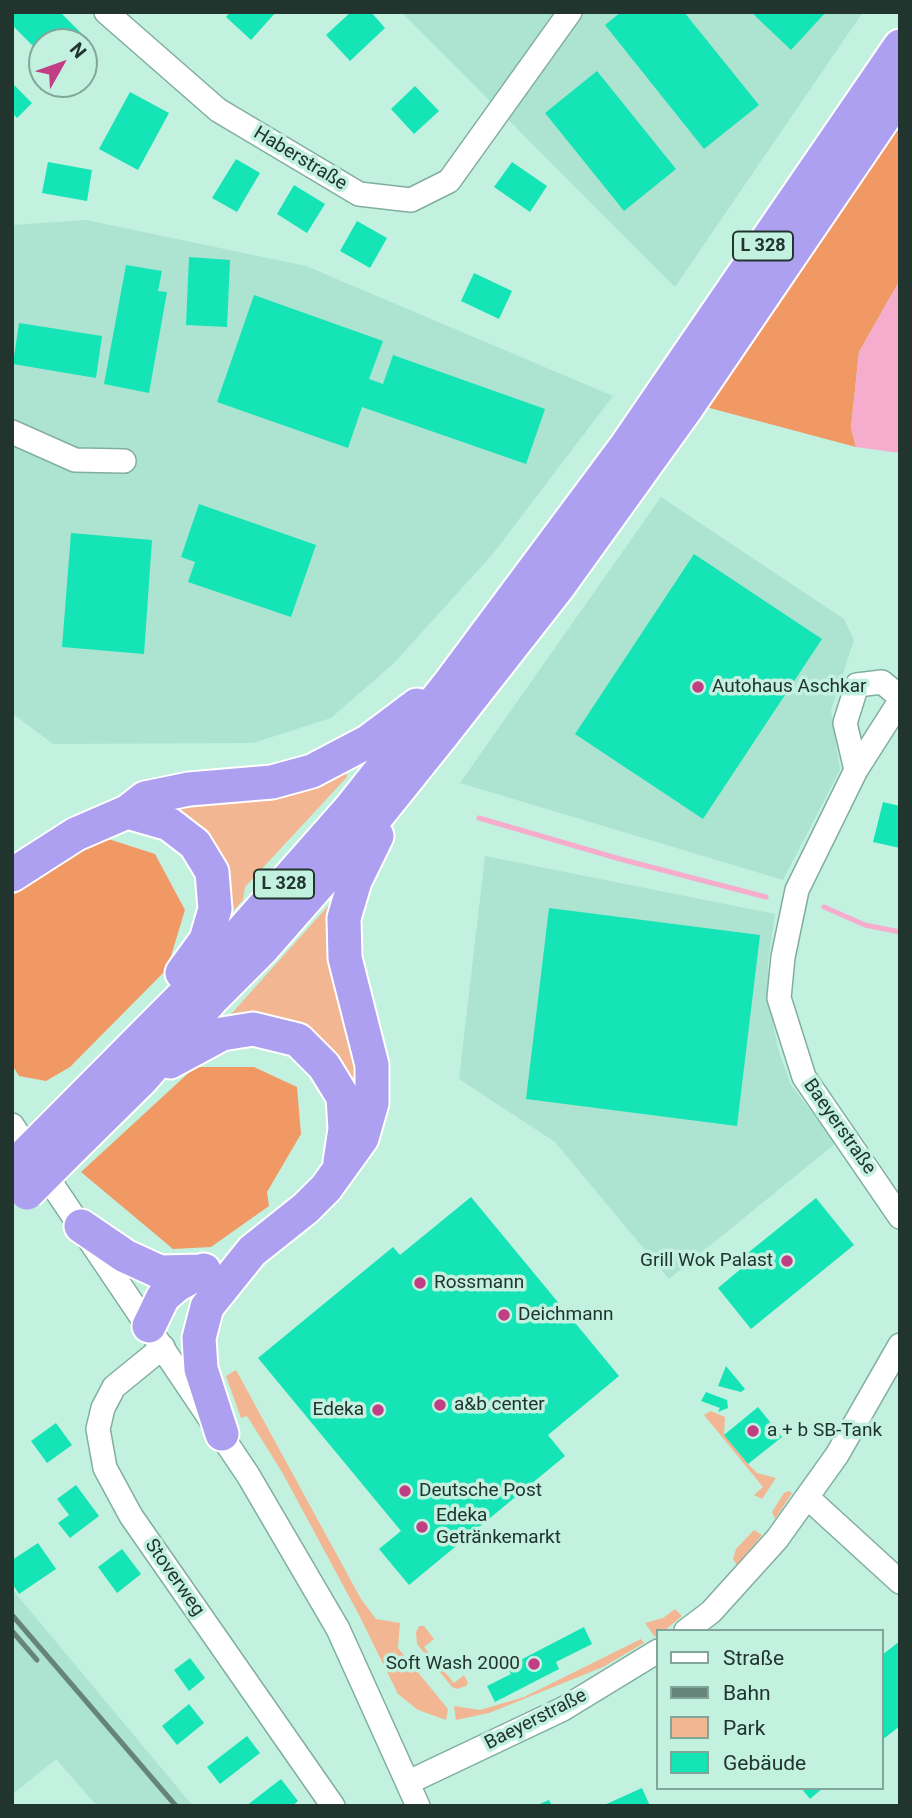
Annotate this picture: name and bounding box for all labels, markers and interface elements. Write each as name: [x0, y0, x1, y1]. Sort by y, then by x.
north arrow: [28, 28, 98, 98]
text: N: [65, 38, 91, 63]
street label: Haberstraße: [249, 122, 351, 196]
road number: L 328: [733, 232, 793, 260]
place label: Autohaus Aschkar: [712, 676, 866, 698]
marker: Autohaus Aschkar: [690, 679, 706, 695]
road number: L 328: [254, 870, 314, 898]
street label: Baeyerstraße: [798, 1075, 880, 1179]
place label: Grill Wok Palast: [640, 1250, 773, 1272]
marker: Grill Wok Palast: [779, 1253, 795, 1269]
place label: Rossmann: [434, 1272, 524, 1294]
marker: Rossmann: [412, 1275, 428, 1291]
place label: Deichmann: [518, 1304, 614, 1326]
marker: Deichmann: [496, 1307, 512, 1323]
place label: a&b center: [454, 1394, 545, 1416]
marker: a&b center: [432, 1397, 448, 1413]
place label: Edeka: [313, 1399, 364, 1421]
marker: Edeka: [370, 1402, 386, 1418]
place label: a + b SB-Tank: [767, 1420, 882, 1442]
marker: a + b SB-Tank: [745, 1423, 761, 1439]
place label: Deutsche Post: [419, 1480, 542, 1502]
marker: Deutsche Post: [397, 1483, 413, 1499]
place label: Edeka Getränkemarkt: [436, 1505, 561, 1549]
marker: Edeka Getränkemarkt: [414, 1519, 430, 1535]
street label: Stoverweg: [139, 1535, 209, 1621]
legend: [656, 1629, 884, 1790]
text: Straße: [723, 1646, 784, 1670]
place label: Soft Wash 2000: [386, 1653, 520, 1675]
marker: Soft Wash 2000: [526, 1656, 542, 1672]
text: Bahn: [723, 1681, 771, 1705]
street label: Baeyerstraße: [481, 1685, 591, 1755]
text: Park: [723, 1716, 765, 1740]
text: Gebäude: [723, 1751, 806, 1775]

